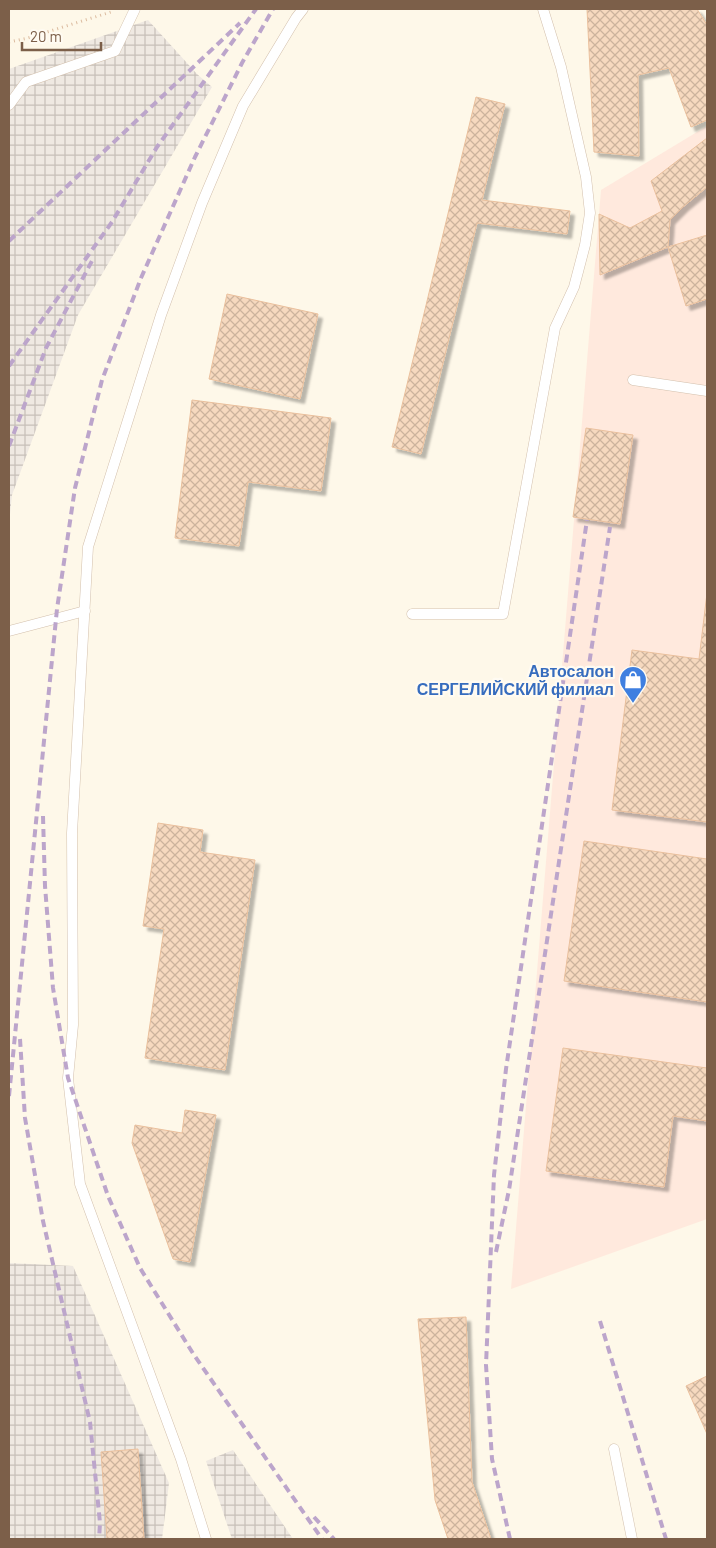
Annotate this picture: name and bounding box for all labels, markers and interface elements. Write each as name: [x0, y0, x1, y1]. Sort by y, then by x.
scale bar: [22, 20, 101, 52]
text: 20 m: [30, 27, 62, 45]
place label: Автосалон СЕРГЕЛИЙСКИЙ филиал: [417, 661, 614, 698]
shop icon: Автосалон СЕРГЕЛИЙСКИЙ филиал: [618, 665, 648, 704]

